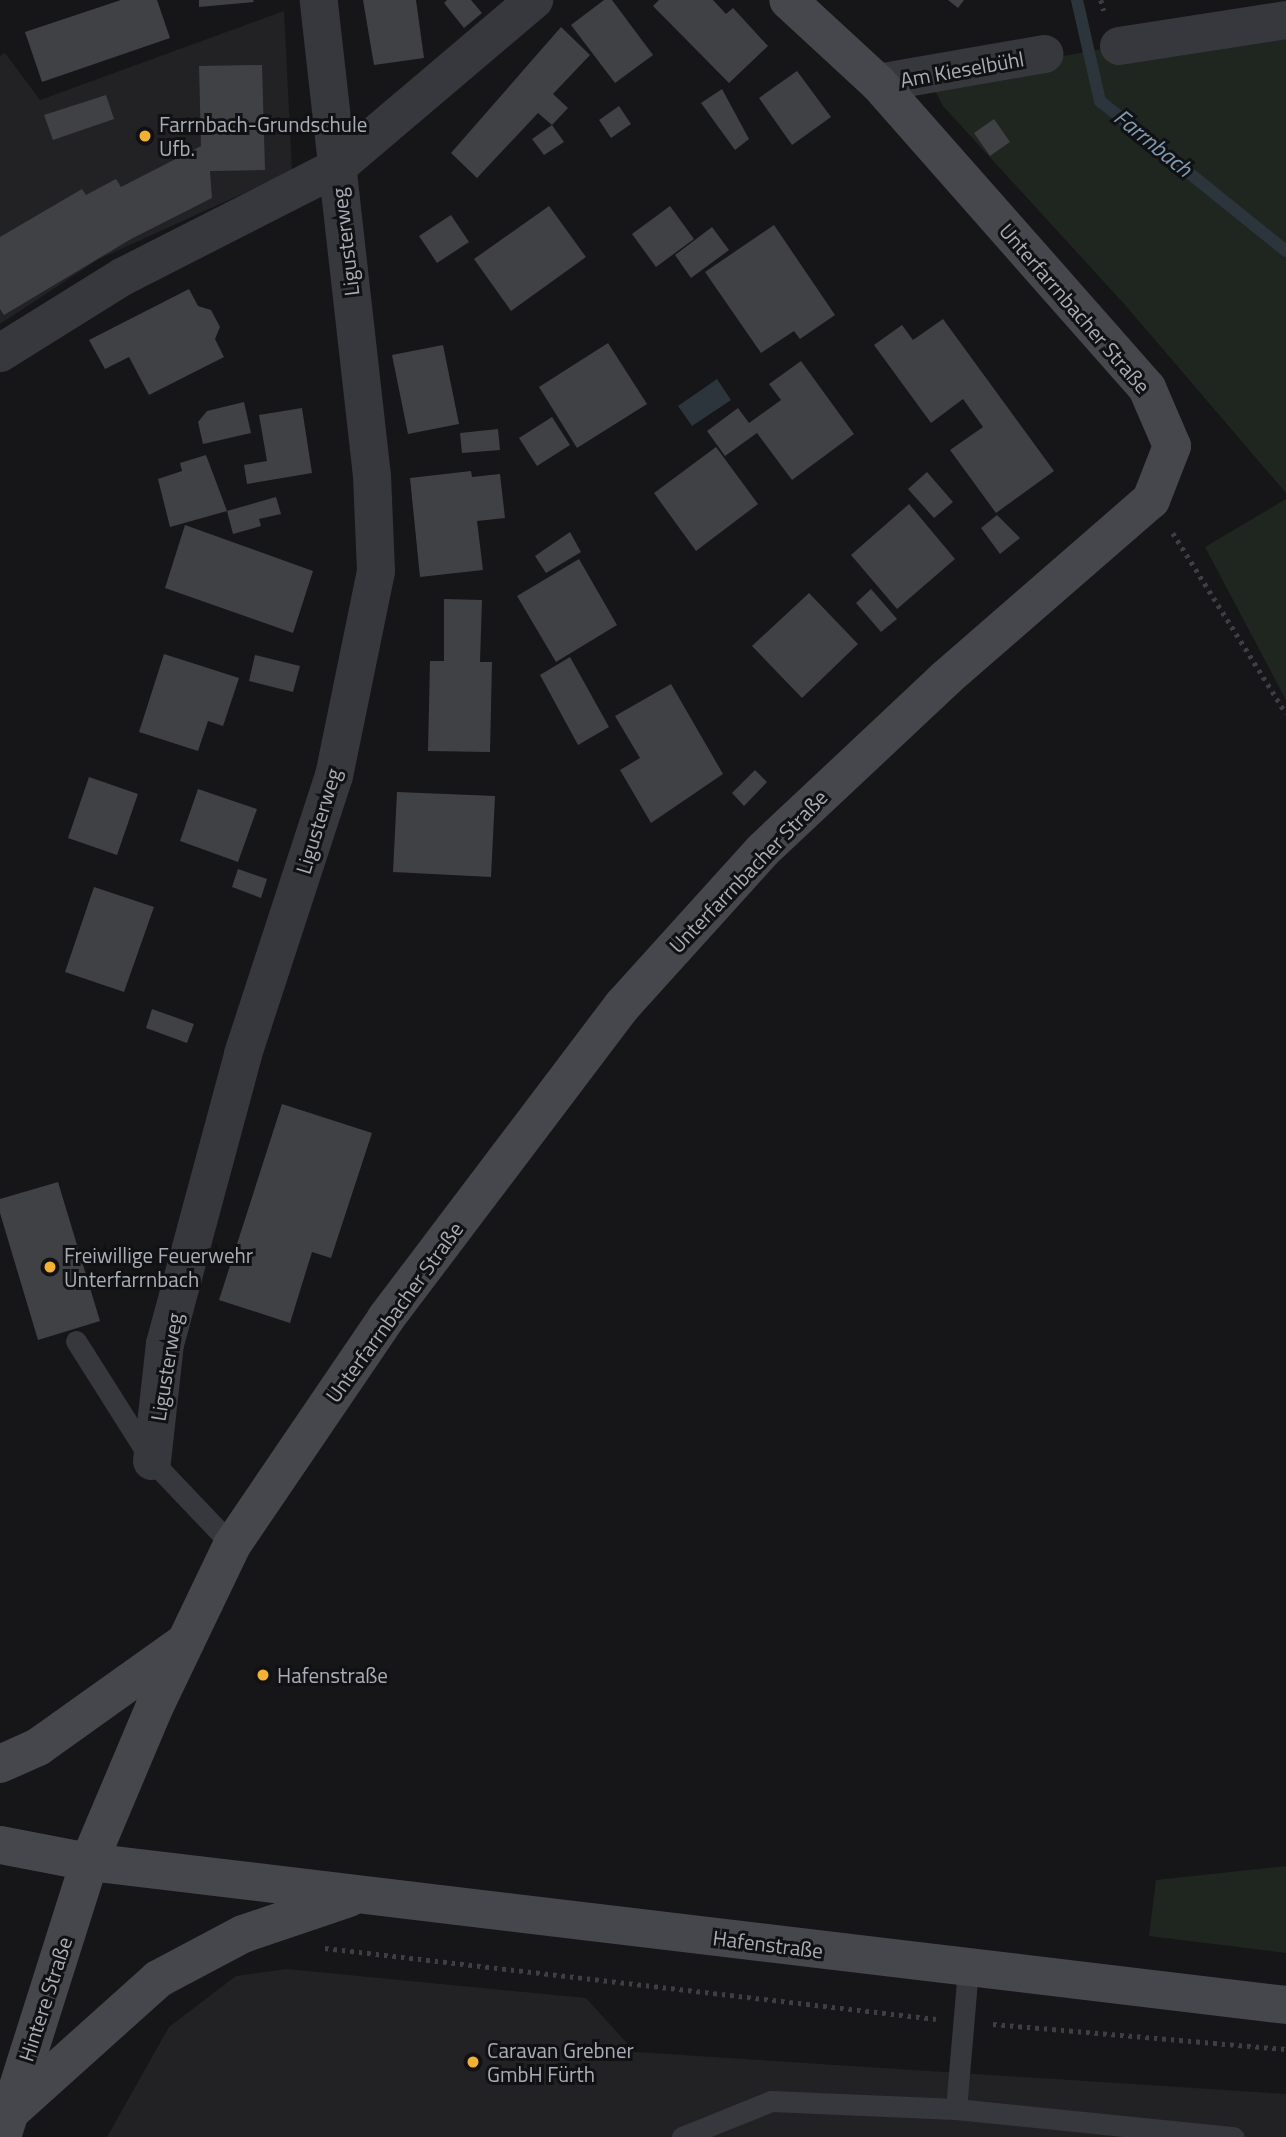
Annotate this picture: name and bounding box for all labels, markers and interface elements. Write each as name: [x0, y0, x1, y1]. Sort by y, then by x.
street label: Am Kieselbühl: [898, 46, 1026, 92]
water label: Farrnbach: [1109, 103, 1197, 183]
place label: Farrnbach-Grundschule Ufb.: [159, 111, 367, 161]
marker: Farrnbach-Grundschule Ufb.: [137, 128, 153, 144]
street label: Ligusterweg: [326, 186, 364, 298]
street label: Unterfarrnbacher Straße: [994, 218, 1156, 398]
street label: Ligusterweg: [290, 765, 346, 877]
street label: Unterfarrnbacher Straße: [664, 784, 832, 958]
street label: Unterfarrnbacher Straße: [320, 1217, 468, 1407]
place label: Freiwillige Feuerwehr Unterfarrnbach: [64, 1242, 253, 1292]
marker: Freiwillige Feuerwehr Unterfarrnbach: [42, 1259, 58, 1275]
street label: Ligusterweg: [145, 1311, 187, 1423]
place label: Hafenstraße: [277, 1662, 388, 1688]
marker: Hafenstraße: [255, 1667, 271, 1683]
street label: Hafenstraße: [711, 1925, 825, 1963]
street label: Hintere Straße: [13, 1934, 77, 2064]
place label: Caravan Grebner GmbH Fürth: [487, 2037, 634, 2087]
marker: Caravan Grebner GmbH Fürth: [465, 2054, 481, 2070]

